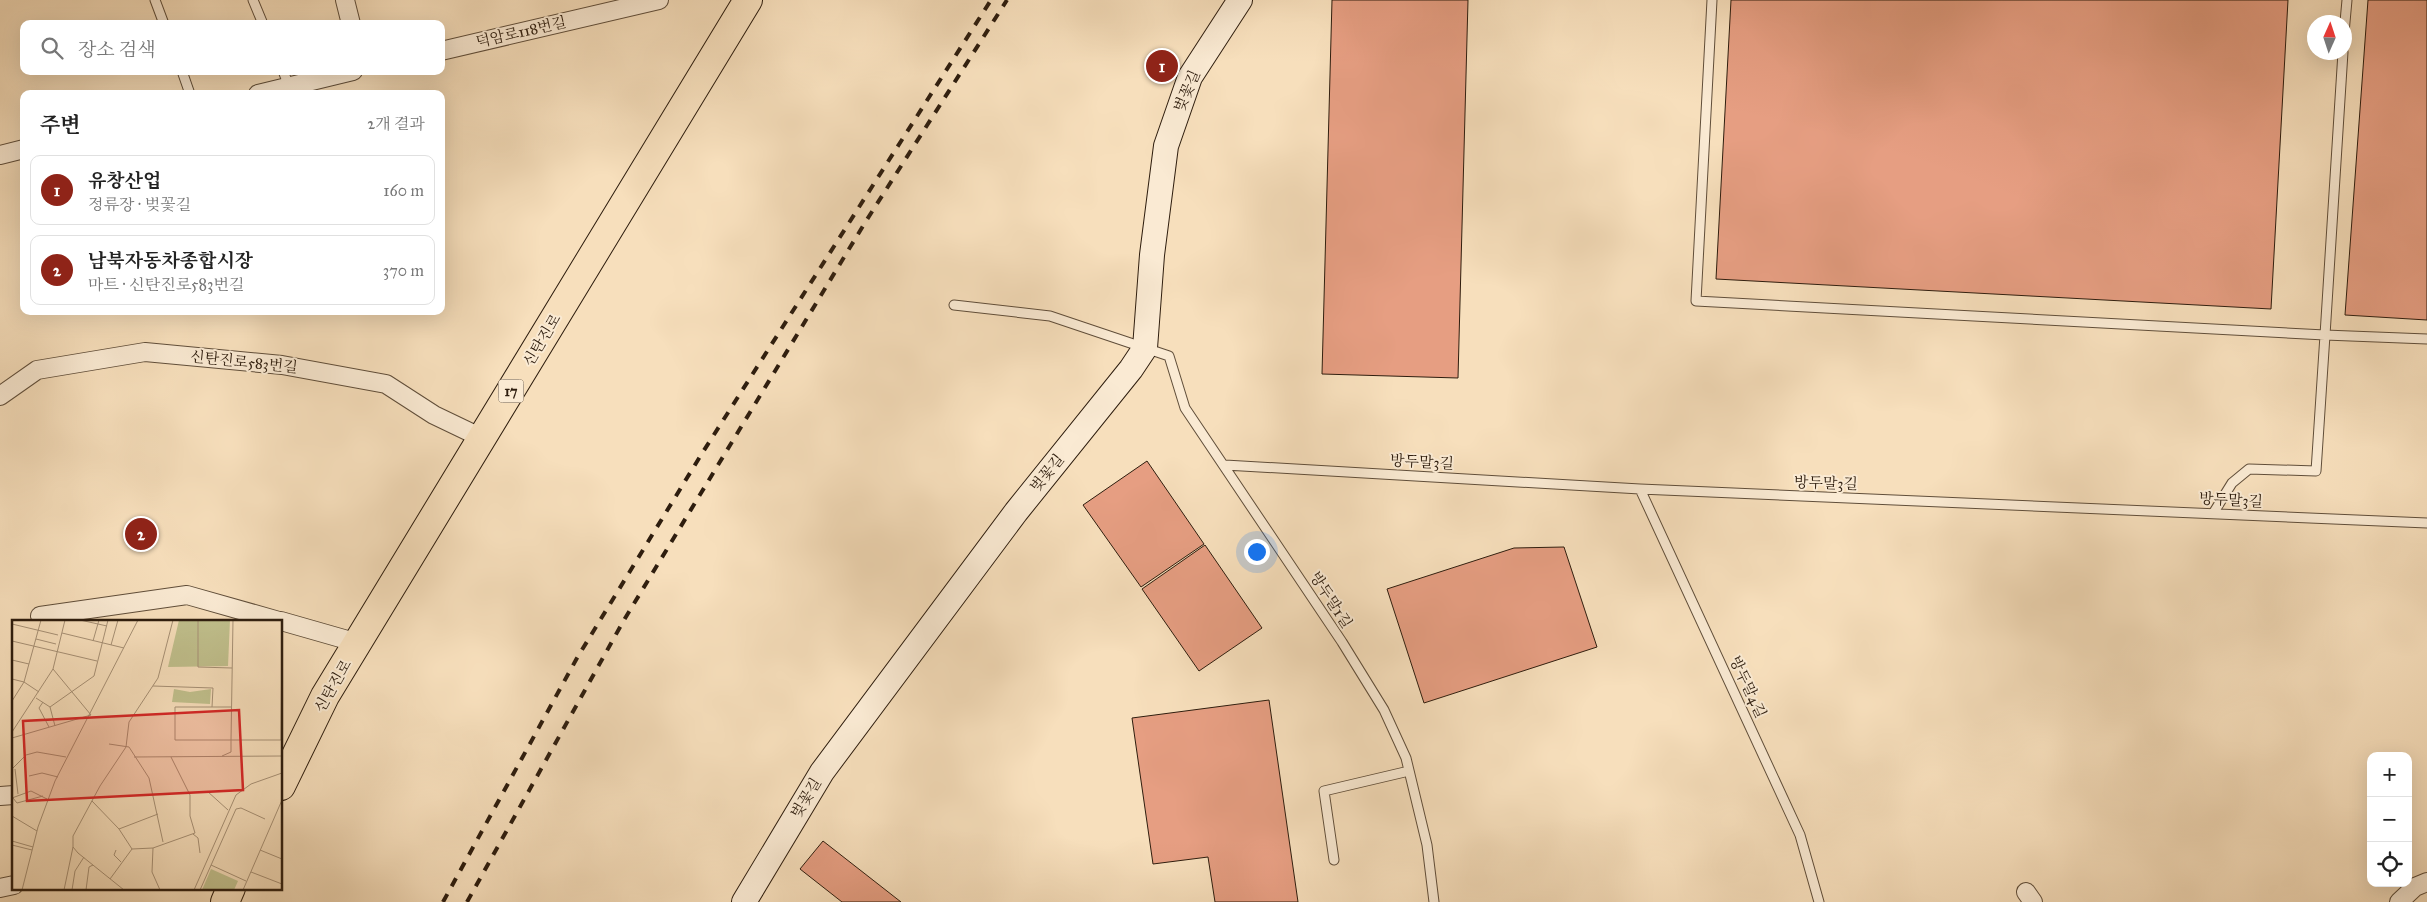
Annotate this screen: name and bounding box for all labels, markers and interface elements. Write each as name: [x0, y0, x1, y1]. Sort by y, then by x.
street label: 덕암로118번길: [474, 13, 568, 51]
north arrow: [2307, 15, 2352, 60]
search box: [20, 20, 445, 75]
icon: search: [38, 34, 66, 62]
text: 장소 검색: [78, 38, 156, 61]
pin: 1: [1146, 47, 1178, 85]
street label: 벚꽃길: [1170, 67, 1204, 115]
text: 주변: [40, 112, 81, 138]
text: 2개 결과: [367, 114, 425, 133]
text: 유창산업: [88, 169, 161, 192]
text: 1: [54, 181, 60, 200]
text: 160 m: [383, 181, 424, 200]
text: 정류장 · 벚꽃길: [88, 195, 191, 214]
text: 남북자동차종합시장: [88, 249, 253, 272]
text: 2: [53, 261, 61, 280]
text: 370 m: [383, 261, 424, 280]
text: 마트 · 신탄진로583번길: [88, 275, 244, 294]
street label: 신탄진로: [519, 310, 565, 369]
street label: 신탄진로583번길: [189, 347, 299, 377]
road number: 17: [498, 380, 524, 402]
street label: 벚꽃길: [1026, 450, 1068, 496]
street label: 방두말3길: [1390, 451, 1454, 473]
street label: 방두말3길: [1794, 473, 1858, 493]
street label: 방두말3길: [2199, 489, 2263, 511]
pin: 2: [125, 515, 157, 553]
your location: [1244, 539, 1270, 565]
street label: 방두말1길: [1306, 568, 1356, 632]
inset map: [12, 620, 282, 890]
street label: 방두말4길: [1726, 653, 1770, 721]
street label: 신탄진로: [311, 656, 356, 716]
map controls: [2367, 752, 2412, 887]
button: +: [2367, 752, 2412, 797]
street label: 벚꽃길: [787, 775, 825, 821]
button: −: [2367, 797, 2412, 842]
button: locate: [2367, 842, 2412, 887]

